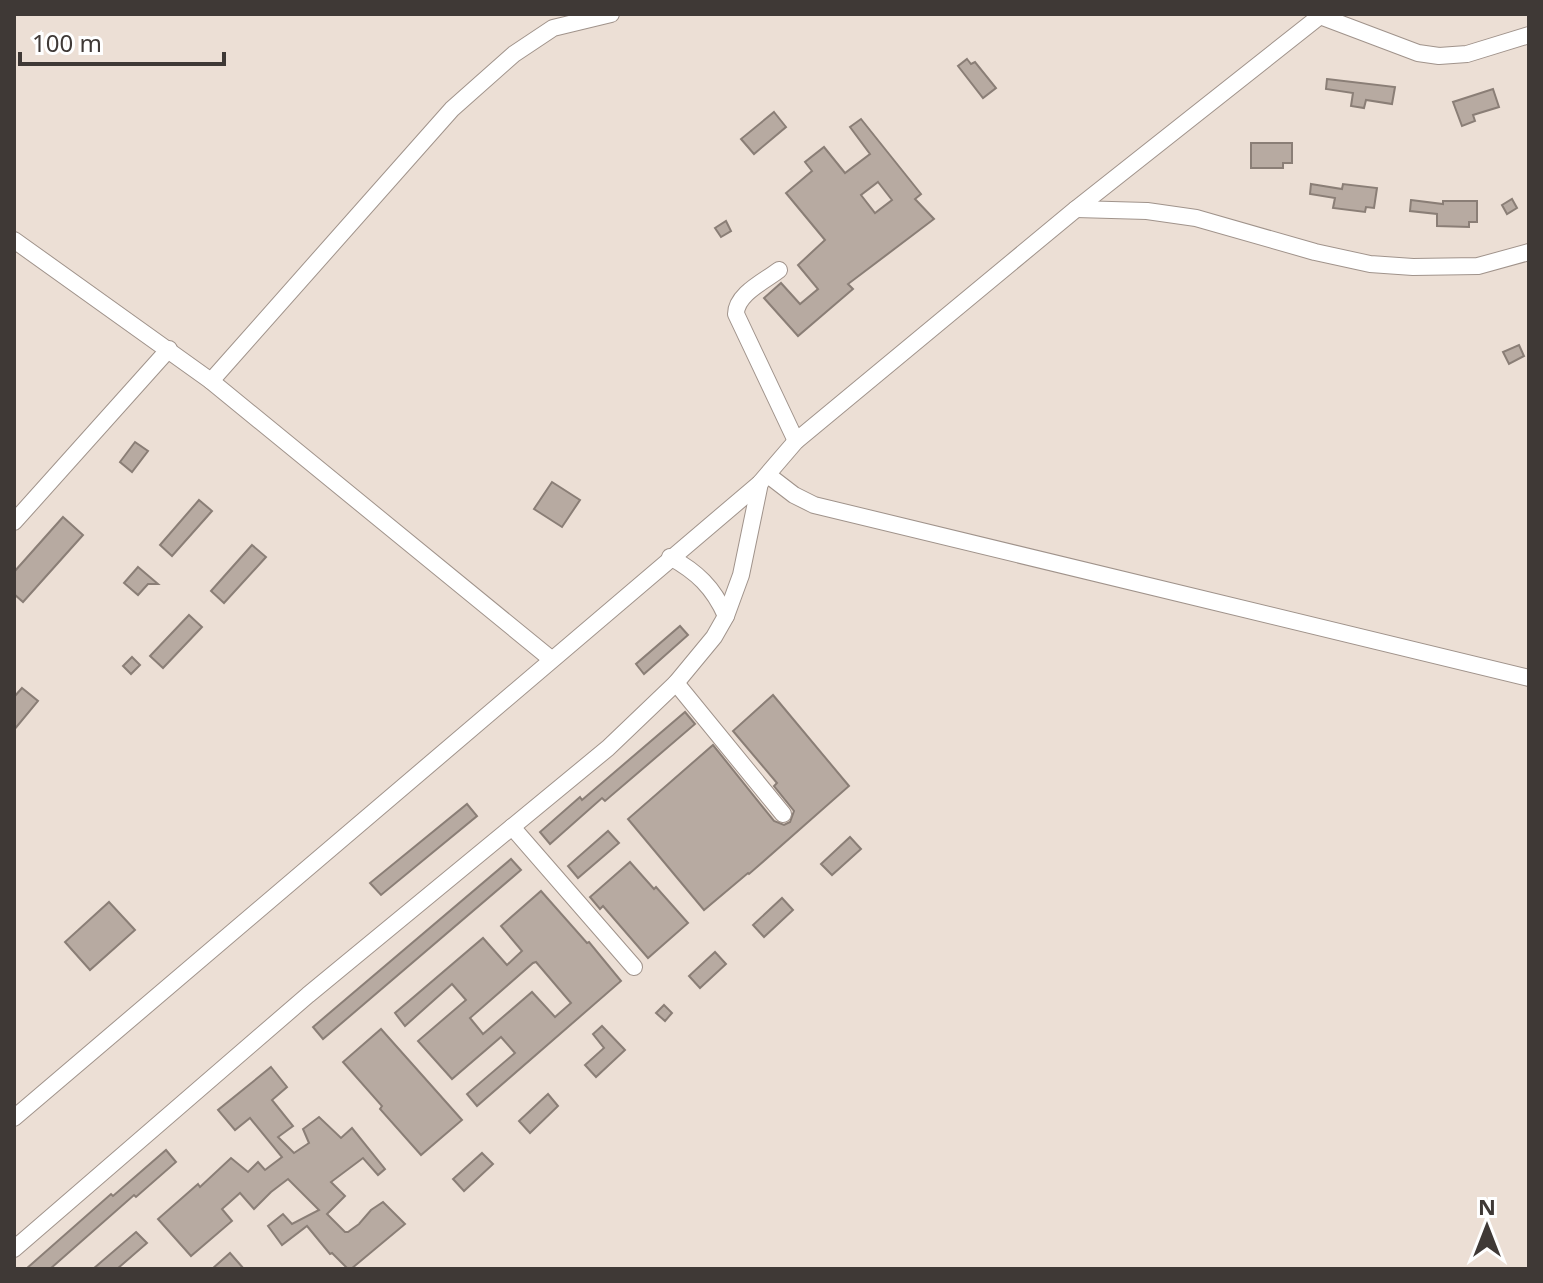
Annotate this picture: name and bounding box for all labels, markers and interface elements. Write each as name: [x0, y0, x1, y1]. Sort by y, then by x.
scale bar: [20, 16, 224, 66]
text: 100 m: [32, 26, 102, 59]
north arrow: [1447, 1187, 1527, 1267]
text: N: [1478, 1191, 1496, 1221]

